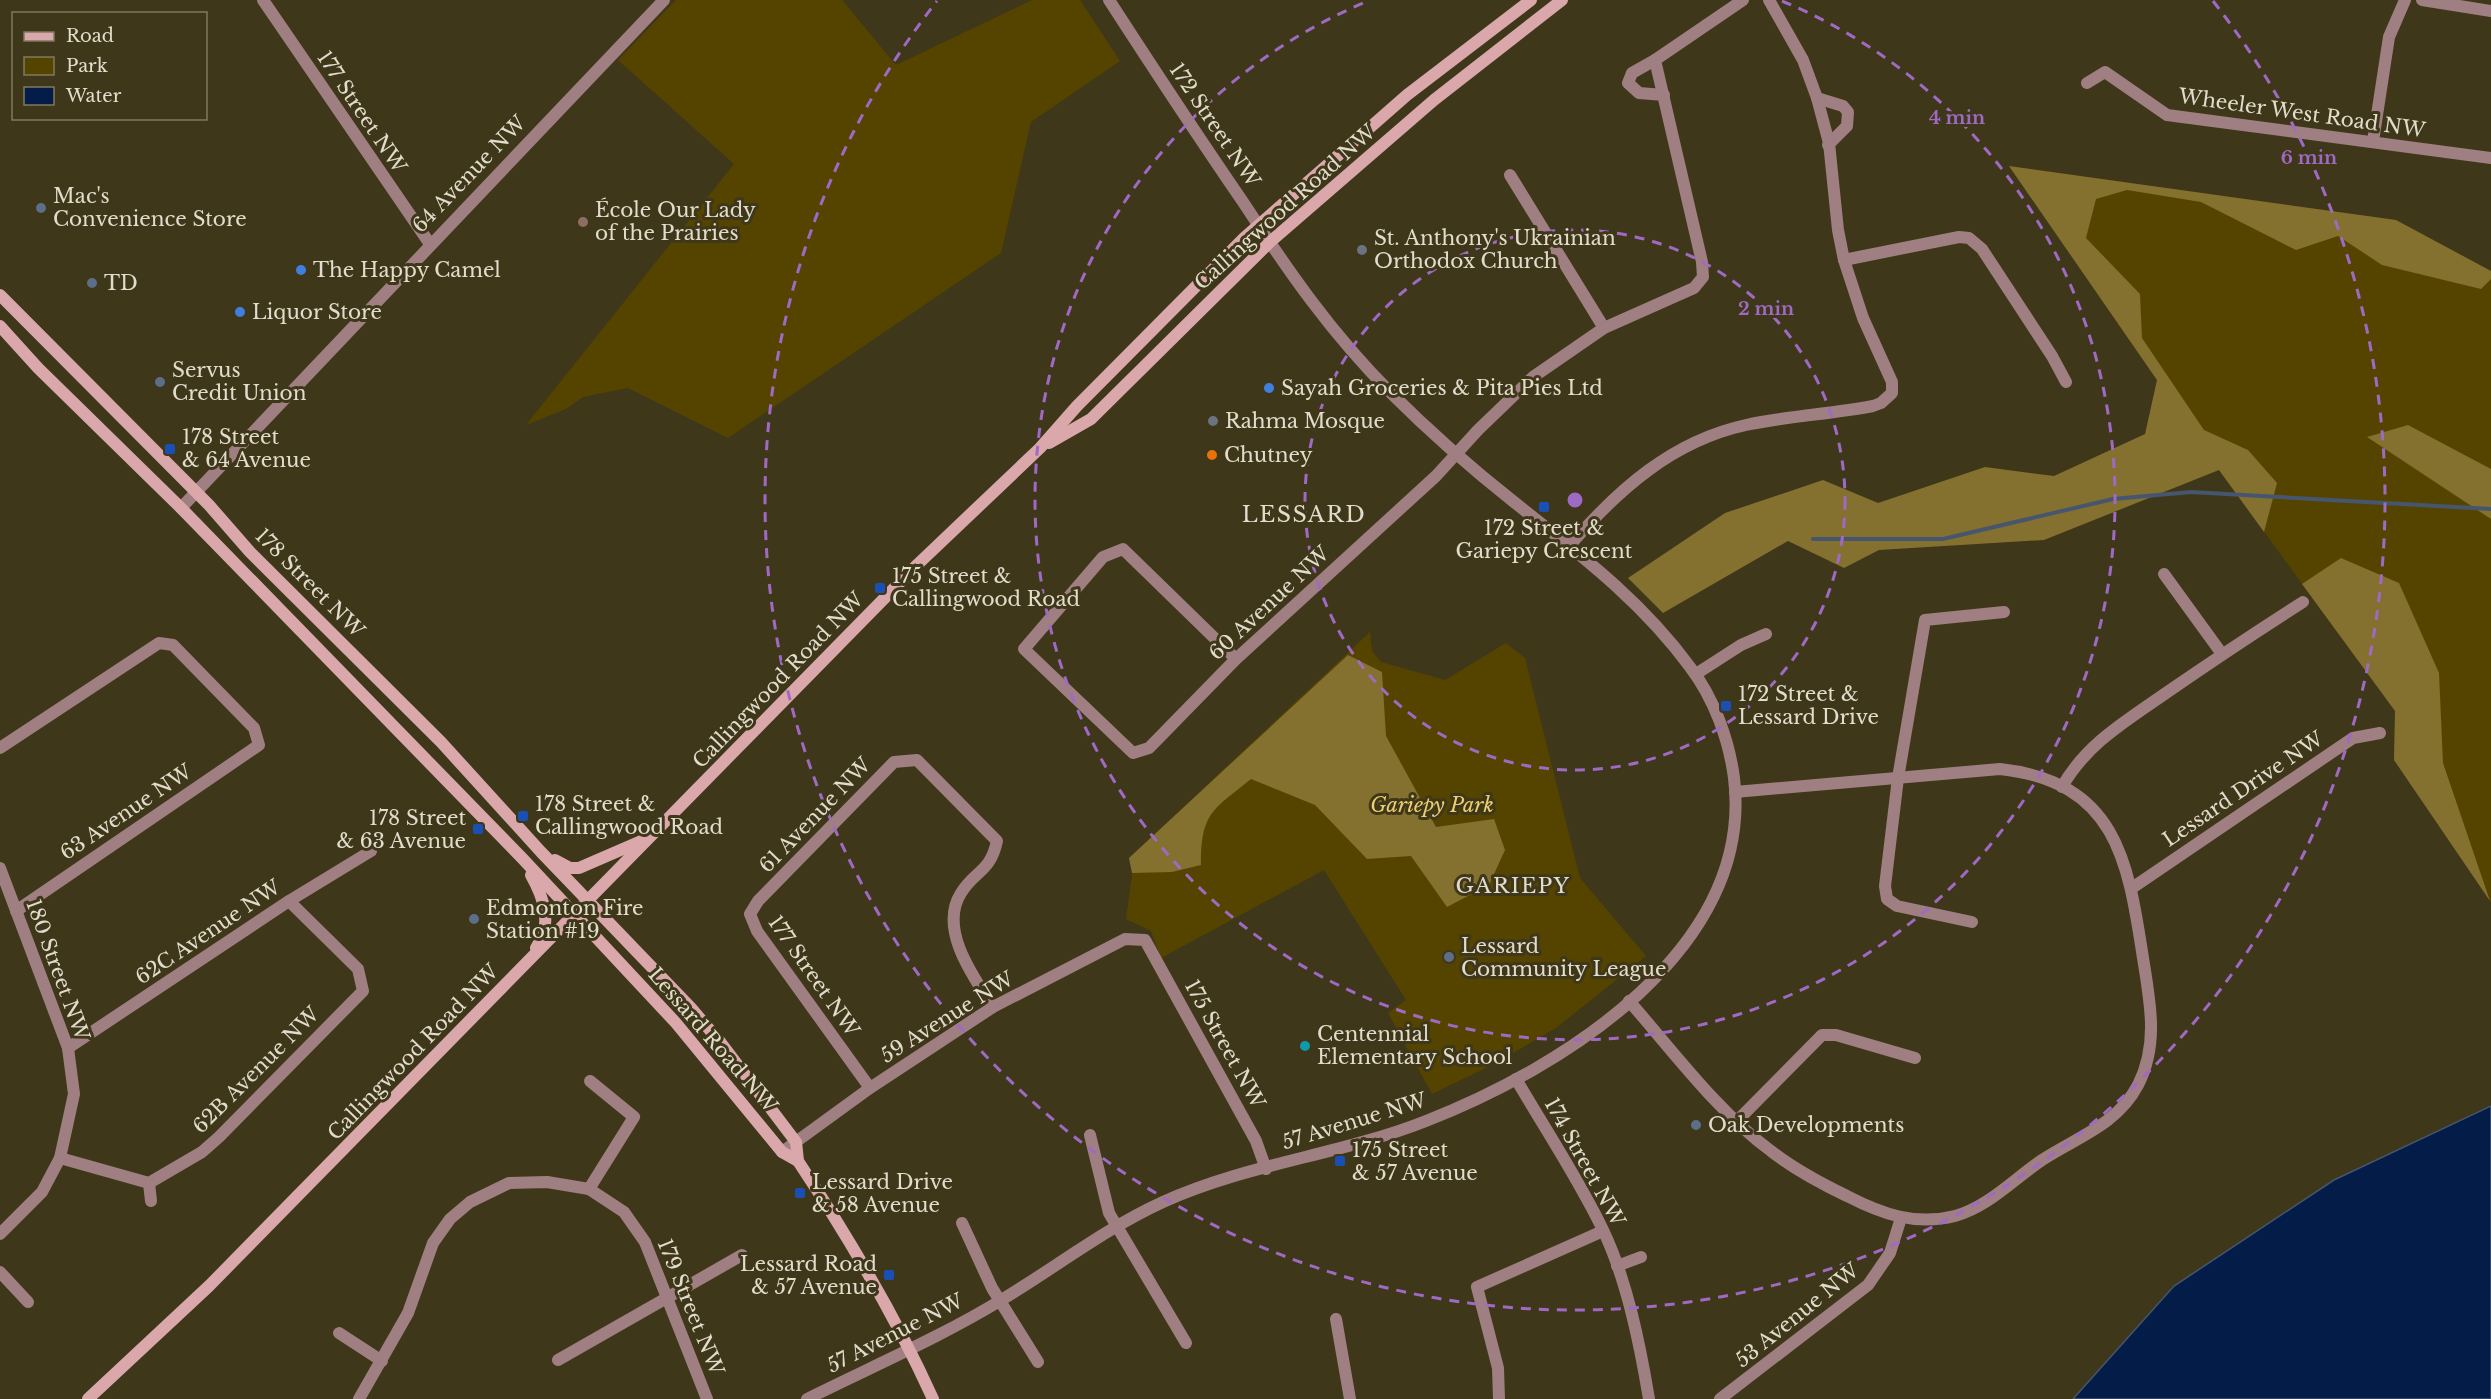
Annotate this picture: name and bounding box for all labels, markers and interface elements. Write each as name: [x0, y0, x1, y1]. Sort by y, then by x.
legend: [12, 12, 207, 120]
text: Road: [66, 25, 114, 47]
street label: 177 Street NW: [312, 46, 412, 178]
text: Park: [66, 55, 108, 77]
street label: 172 Street NW: [1165, 58, 1266, 192]
street label: Wheeler West Road NW: [2176, 84, 2427, 142]
text: Water: [65, 85, 122, 107]
text: 4 min: [1929, 107, 1985, 129]
street label: 64 Avenue NW: [407, 110, 531, 237]
street label: Callingwood Road NW: [1190, 119, 1381, 295]
text: 6 min: [2281, 147, 2337, 169]
place label: Mac's Convenience Store: [53, 184, 247, 231]
place label: École Our Lady of the Prairies: [595, 197, 756, 245]
marker: Mac's Convenience Store: [34, 201, 48, 215]
marker: École Our Lady of the Prairies: [576, 215, 590, 229]
place label: St. Anthony's Ukrainian Orthodox Church: [1374, 226, 1616, 273]
marker: St. Anthony's Ukrainian Orthodox Church: [1355, 243, 1369, 257]
place label: The Happy Camel: [313, 258, 501, 282]
marker: The Happy Camel: [294, 263, 308, 277]
place label: TD: [104, 271, 138, 295]
marker: TD: [85, 276, 99, 290]
text: 2 min: [1738, 298, 1794, 320]
place label: Liquor Store: [252, 300, 382, 324]
marker: Liquor Store: [233, 305, 247, 319]
place label: Servus Credit Union: [172, 358, 307, 405]
marker: Servus Credit Union: [153, 375, 167, 389]
place label: Sayah Groceries & Pita Pies Ltd: [1281, 376, 1603, 400]
marker: Sayah Groceries & Pita Pies Ltd: [1262, 381, 1276, 395]
place label: Rahma Mosque: [1225, 409, 1385, 433]
marker: Rahma Mosque: [1206, 414, 1220, 428]
place label: 178 Street & 64 Avenue: [182, 425, 311, 472]
marker: 178 Street & 64 Avenue: [163, 442, 177, 456]
place label: Chutney: [1224, 443, 1313, 467]
marker: Chutney: [1205, 448, 1219, 462]
centre of rings: [1565, 490, 1585, 510]
marker: 172 Street & Gariepy Crescent: [1537, 500, 1551, 514]
district label: LESSARD: [1242, 501, 1366, 528]
place label: 172 Street & Gariepy Crescent: [1456, 516, 1633, 563]
street label: 178 Street NW: [251, 524, 370, 643]
street label: 60 Avenue NW: [1204, 541, 1334, 665]
place label: 175 Street & Callingwood Road: [892, 564, 1080, 611]
marker: 175 Street & Callingwood Road: [873, 581, 887, 595]
street label: Callingwood Road NW: [688, 587, 869, 773]
place label: 172 Street & Lessard Drive: [1738, 682, 1879, 729]
marker: 172 Street & Lessard Drive: [1719, 699, 1733, 713]
street label: Lessard Drive NW: [2158, 726, 2328, 852]
street label: 61 Avenue NW: [754, 752, 876, 877]
street label: 63 Avenue NW: [56, 759, 197, 865]
place label: 178 Street & Callingwood Road: [535, 792, 723, 839]
park label: Gariepy Park: [1370, 793, 1494, 817]
place label: 178 Street & 63 Avenue: [336, 806, 466, 853]
marker: 178 Street & Callingwood Road: [516, 809, 530, 823]
marker: 178 Street & 63 Avenue: [471, 822, 485, 836]
district label: GARIEPY: [1455, 873, 1571, 899]
street label: 62C Avenue NW: [131, 874, 285, 989]
street label: 180 Street NW: [21, 896, 95, 1044]
place label: Edmonton Fire Station #19: [486, 896, 644, 943]
street label: 177 Street NW: [763, 911, 865, 1042]
marker: Edmonton Fire Station #19: [467, 912, 481, 926]
place label: Lessard Community League: [1461, 934, 1666, 981]
marker: Lessard Community League: [1442, 950, 1456, 964]
street label: Callingwood Road NW: [323, 959, 504, 1145]
street label: Lessard Road NW: [643, 963, 783, 1118]
street label: 59 Avenue NW: [876, 966, 1018, 1068]
street label: 175 Street NW: [1180, 976, 1270, 1113]
street label: 62B Avenue NW: [188, 1001, 325, 1138]
place label: Centennial Elementary School: [1317, 1022, 1512, 1069]
marker: Centennial Elementary School: [1298, 1039, 1312, 1053]
street label: 57 Avenue NW: [1279, 1087, 1430, 1154]
street label: 174 Street NW: [1540, 1093, 1631, 1231]
place label: Oak Developments: [1708, 1113, 1904, 1137]
marker: Oak Developments: [1689, 1118, 1703, 1132]
place label: 175 Street & 57 Avenue: [1352, 1138, 1478, 1185]
marker: 175 Street & 57 Avenue: [1333, 1154, 1347, 1168]
place label: Lessard Drive & 58 Avenue: [812, 1170, 953, 1217]
marker: Lessard Drive & 58 Avenue: [793, 1186, 807, 1200]
street label: 179 Street NW: [653, 1235, 729, 1379]
place label: Lessard Road & 57 Avenue: [740, 1252, 877, 1299]
street label: 53 Avenue NW: [1730, 1258, 1864, 1372]
marker: Lessard Road & 57 Avenue: [882, 1268, 896, 1282]
street label: 57 Avenue NW: [823, 1288, 968, 1378]

